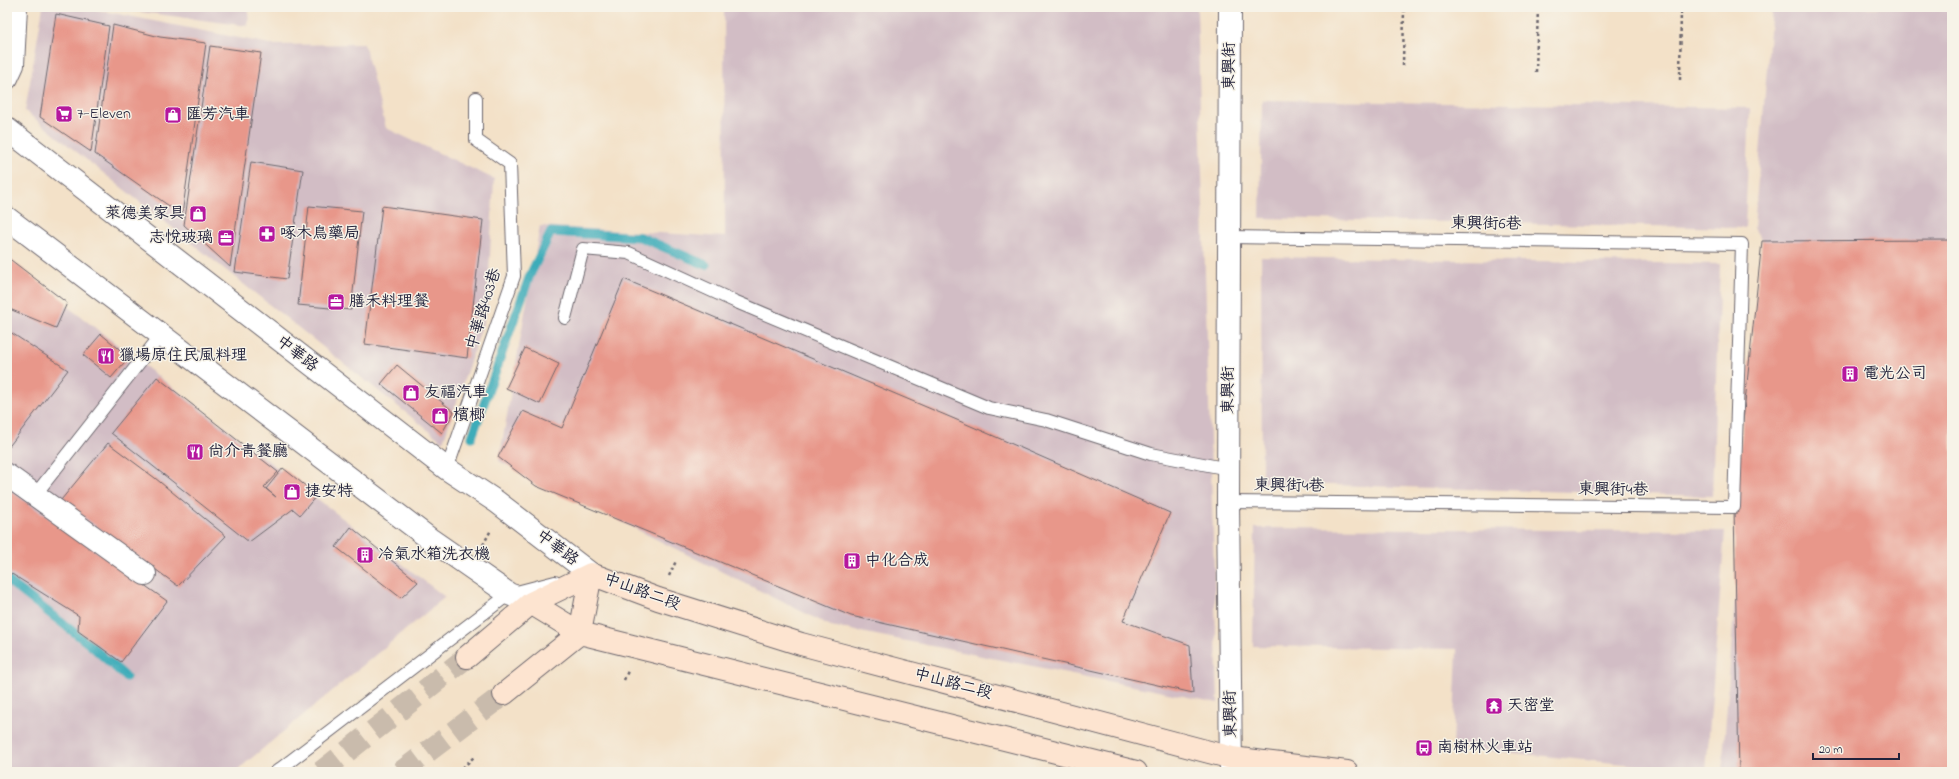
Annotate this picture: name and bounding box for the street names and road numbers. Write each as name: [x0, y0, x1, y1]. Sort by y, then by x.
street label: 東興街: [1218, 42, 1242, 90]
street label: 東興街6巷: [1450, 211, 1522, 237]
street label: 中華路403巷: [460, 265, 508, 353]
street label: 中華路: [271, 330, 323, 378]
street label: 東興街: [1217, 366, 1241, 414]
street label: 東興街4巷: [1253, 473, 1325, 499]
street label: 東興街4巷: [1577, 477, 1649, 503]
street label: 中華路: [531, 524, 583, 572]
street label: 中山路二段: [600, 567, 684, 617]
street label: 中山路二段: [911, 662, 995, 706]
street label: 東興街: [1219, 690, 1243, 738]

